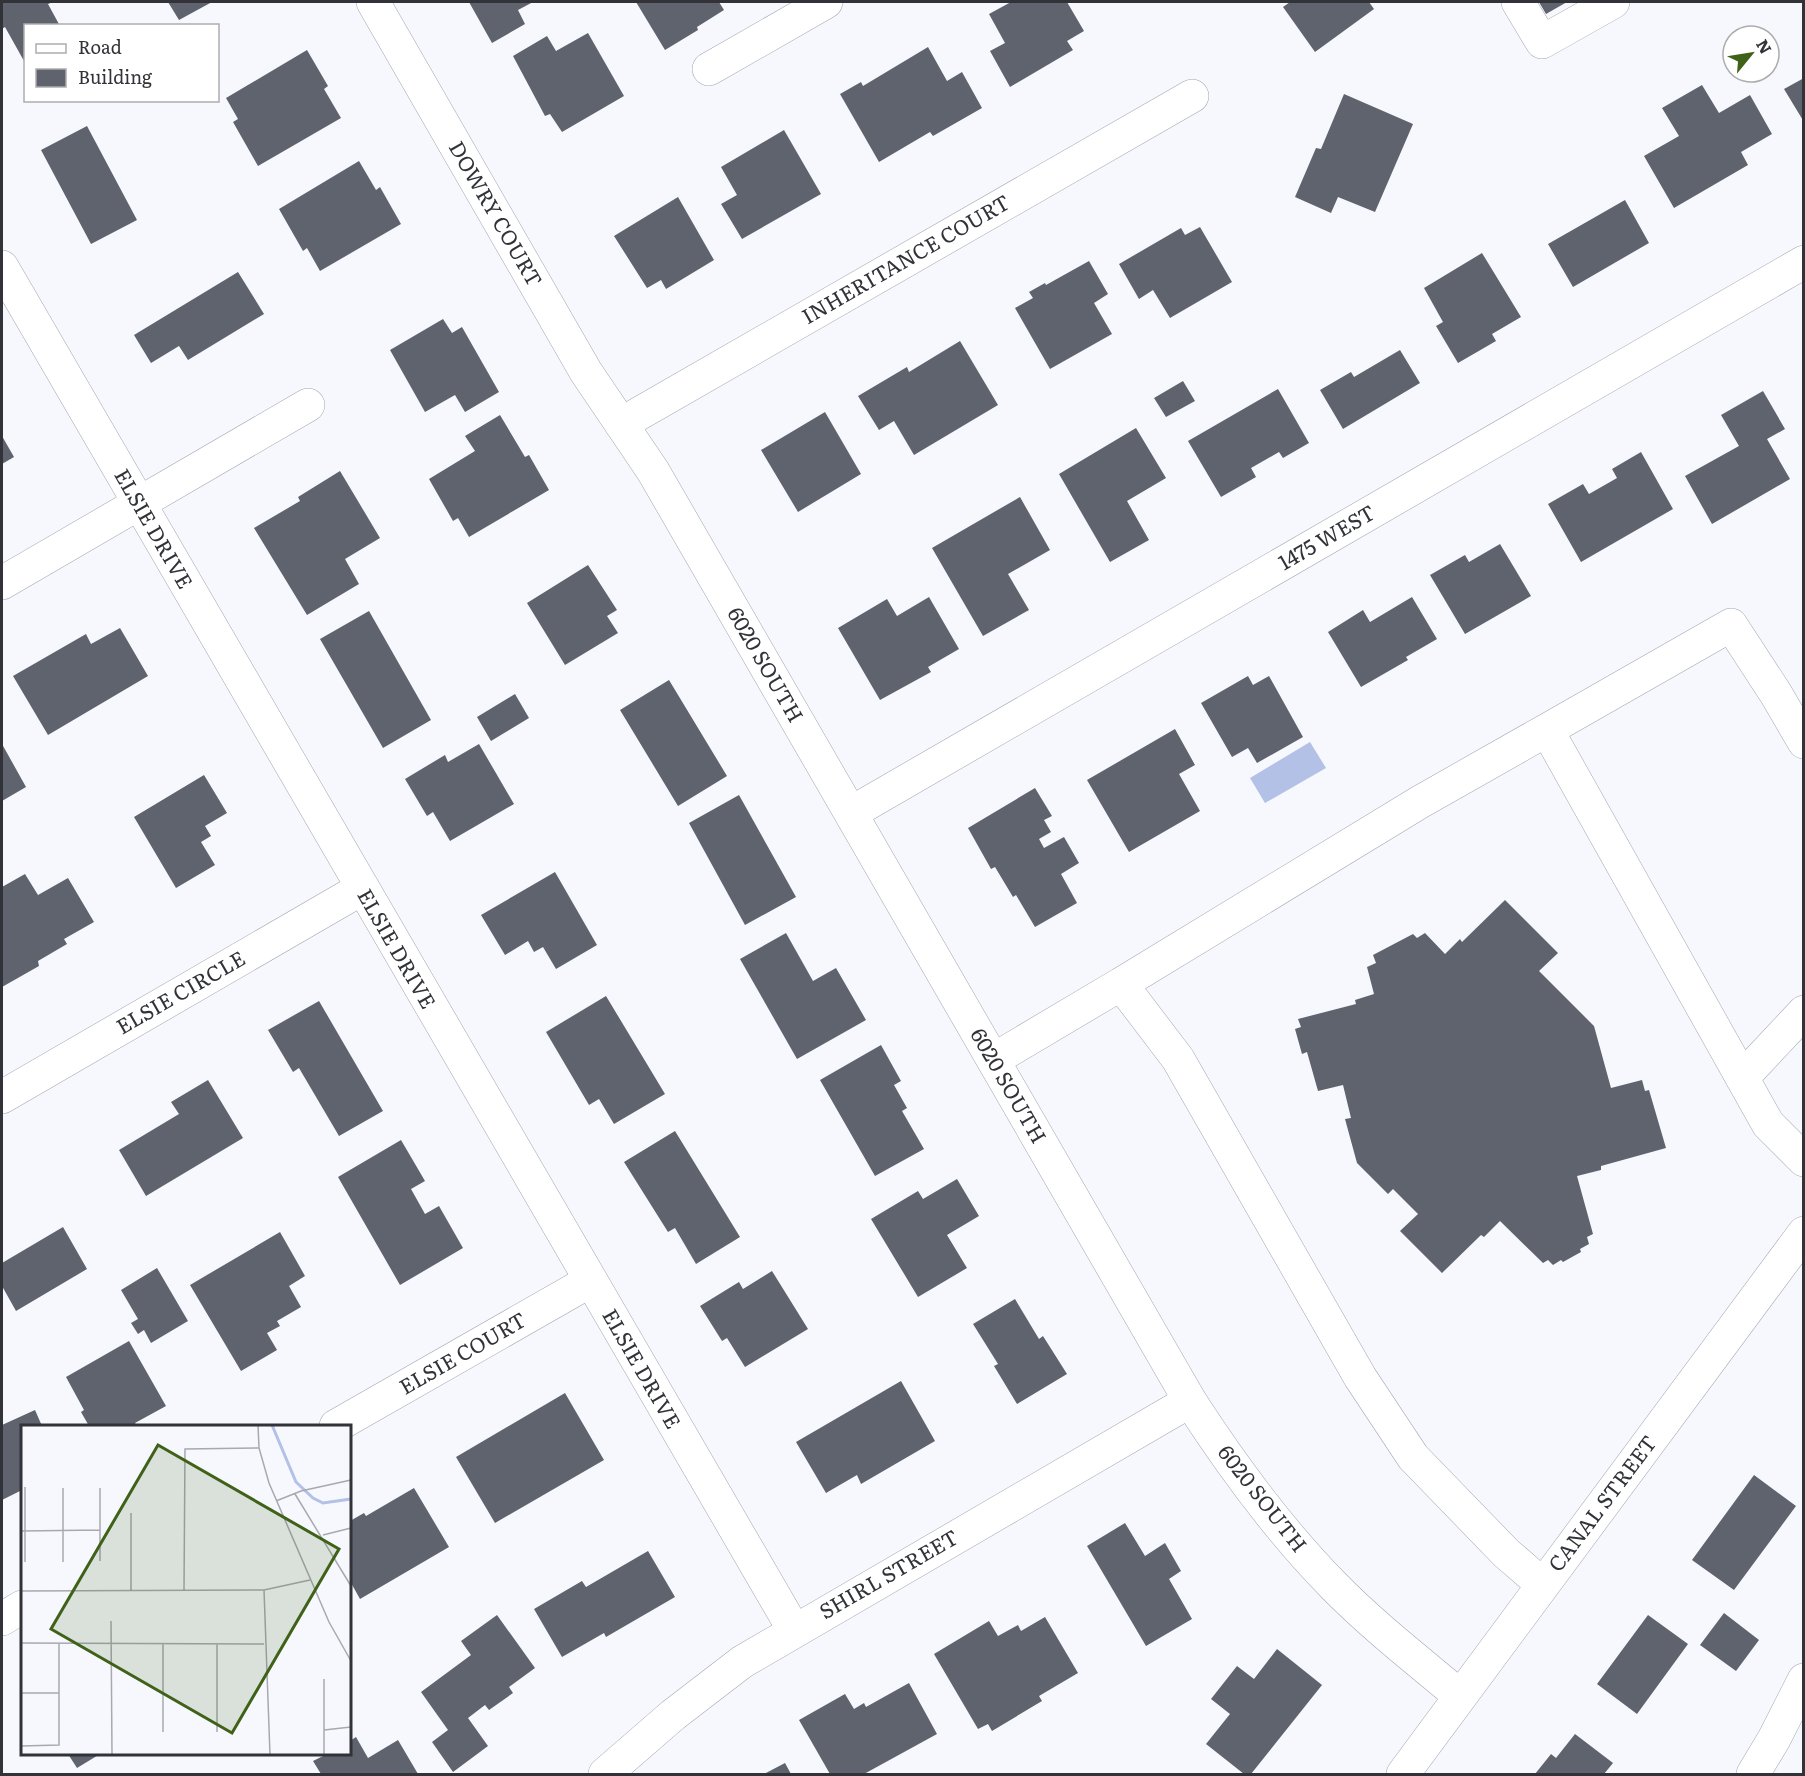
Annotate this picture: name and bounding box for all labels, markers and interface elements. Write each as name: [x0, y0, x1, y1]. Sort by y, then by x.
legend: [24, 24, 219, 102]
north arrow: [1721, 24, 1781, 84]
text: Road: [78, 33, 122, 60]
text: N: [1751, 34, 1779, 58]
text: Building: [78, 63, 153, 90]
street label: DOWRY COURT: [443, 134, 551, 291]
street label: INHERITANCE COURT: [795, 185, 1015, 330]
street label: ELSIE DRIVE: [108, 462, 202, 594]
street label: 1475 WEST: [1271, 496, 1380, 576]
street label: 6020 SOUTH: [722, 600, 813, 727]
street label: ELSIE DRIVE: [351, 882, 445, 1014]
street label: ELSIE CIRCLE: [109, 941, 250, 1040]
street label: 6020 SOUTH: [965, 1021, 1056, 1148]
street label: ELSIE DRIVE: [596, 1302, 690, 1434]
street label: ELSIE COURT: [393, 1303, 531, 1401]
inset map: [21, 1425, 351, 1755]
street label: CANAL STREET: [1539, 1428, 1663, 1577]
street label: 6020 SOUTH: [1212, 1437, 1316, 1558]
street label: SHIRL STREET: [812, 1520, 963, 1625]

